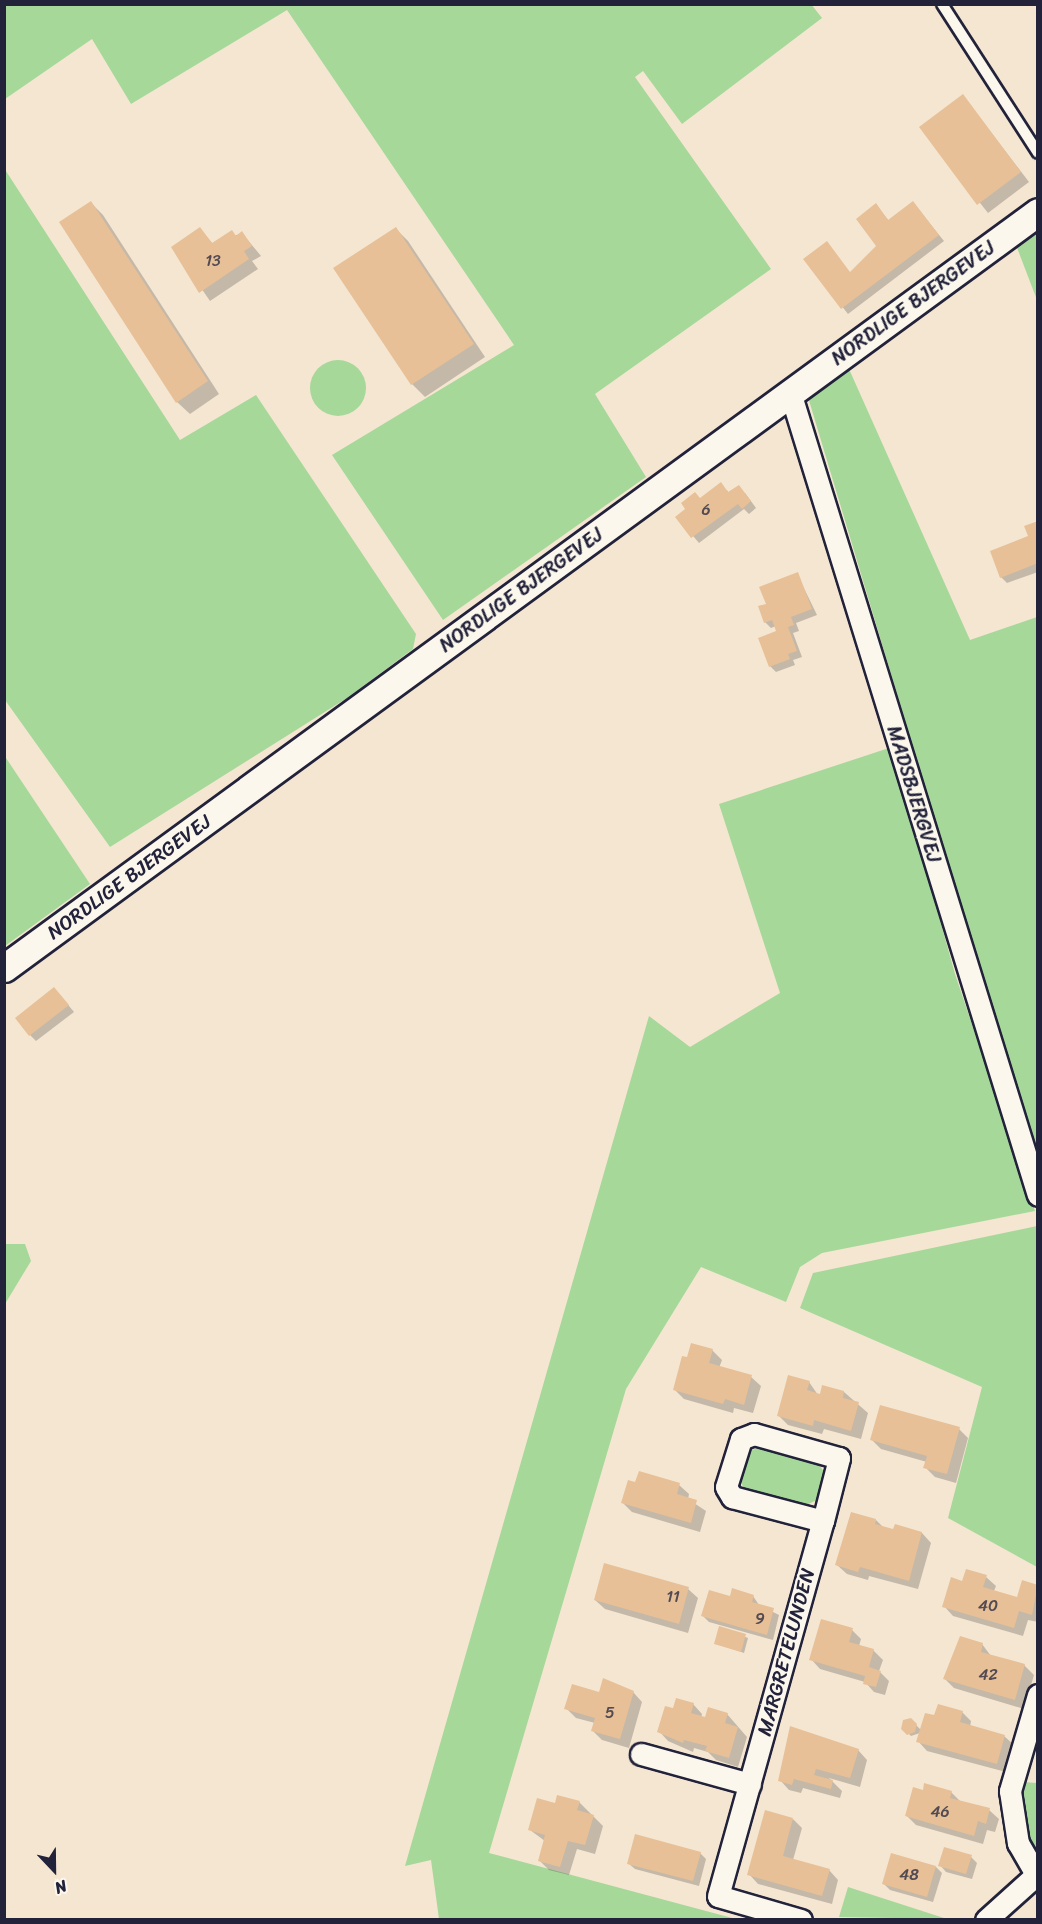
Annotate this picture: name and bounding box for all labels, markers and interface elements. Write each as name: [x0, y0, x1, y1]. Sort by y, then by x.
street label: NORDLIGE BJERGEVEJ: [827, 236, 999, 370]
house number: 13: [205, 251, 221, 271]
house number: 6: [701, 500, 711, 520]
street label: NORDLIGE BJERGEVEJ: [435, 523, 607, 657]
street label: MADSBJERGVEJ: [882, 723, 946, 865]
street label: NORDLIGE BJERGEVEJ: [43, 810, 215, 944]
street label: MARGRETELUNDEN: [752, 1566, 820, 1738]
house number: 11: [666, 1587, 680, 1607]
house number: 40: [978, 1596, 998, 1616]
house number: 9: [755, 1609, 765, 1629]
house number: 42: [978, 1665, 998, 1685]
house number: 5: [605, 1703, 615, 1723]
house number: 46: [930, 1802, 950, 1822]
north arrow: [24, 1840, 84, 1900]
house number: 48: [899, 1865, 919, 1885]
text: N: [50, 1872, 72, 1903]

